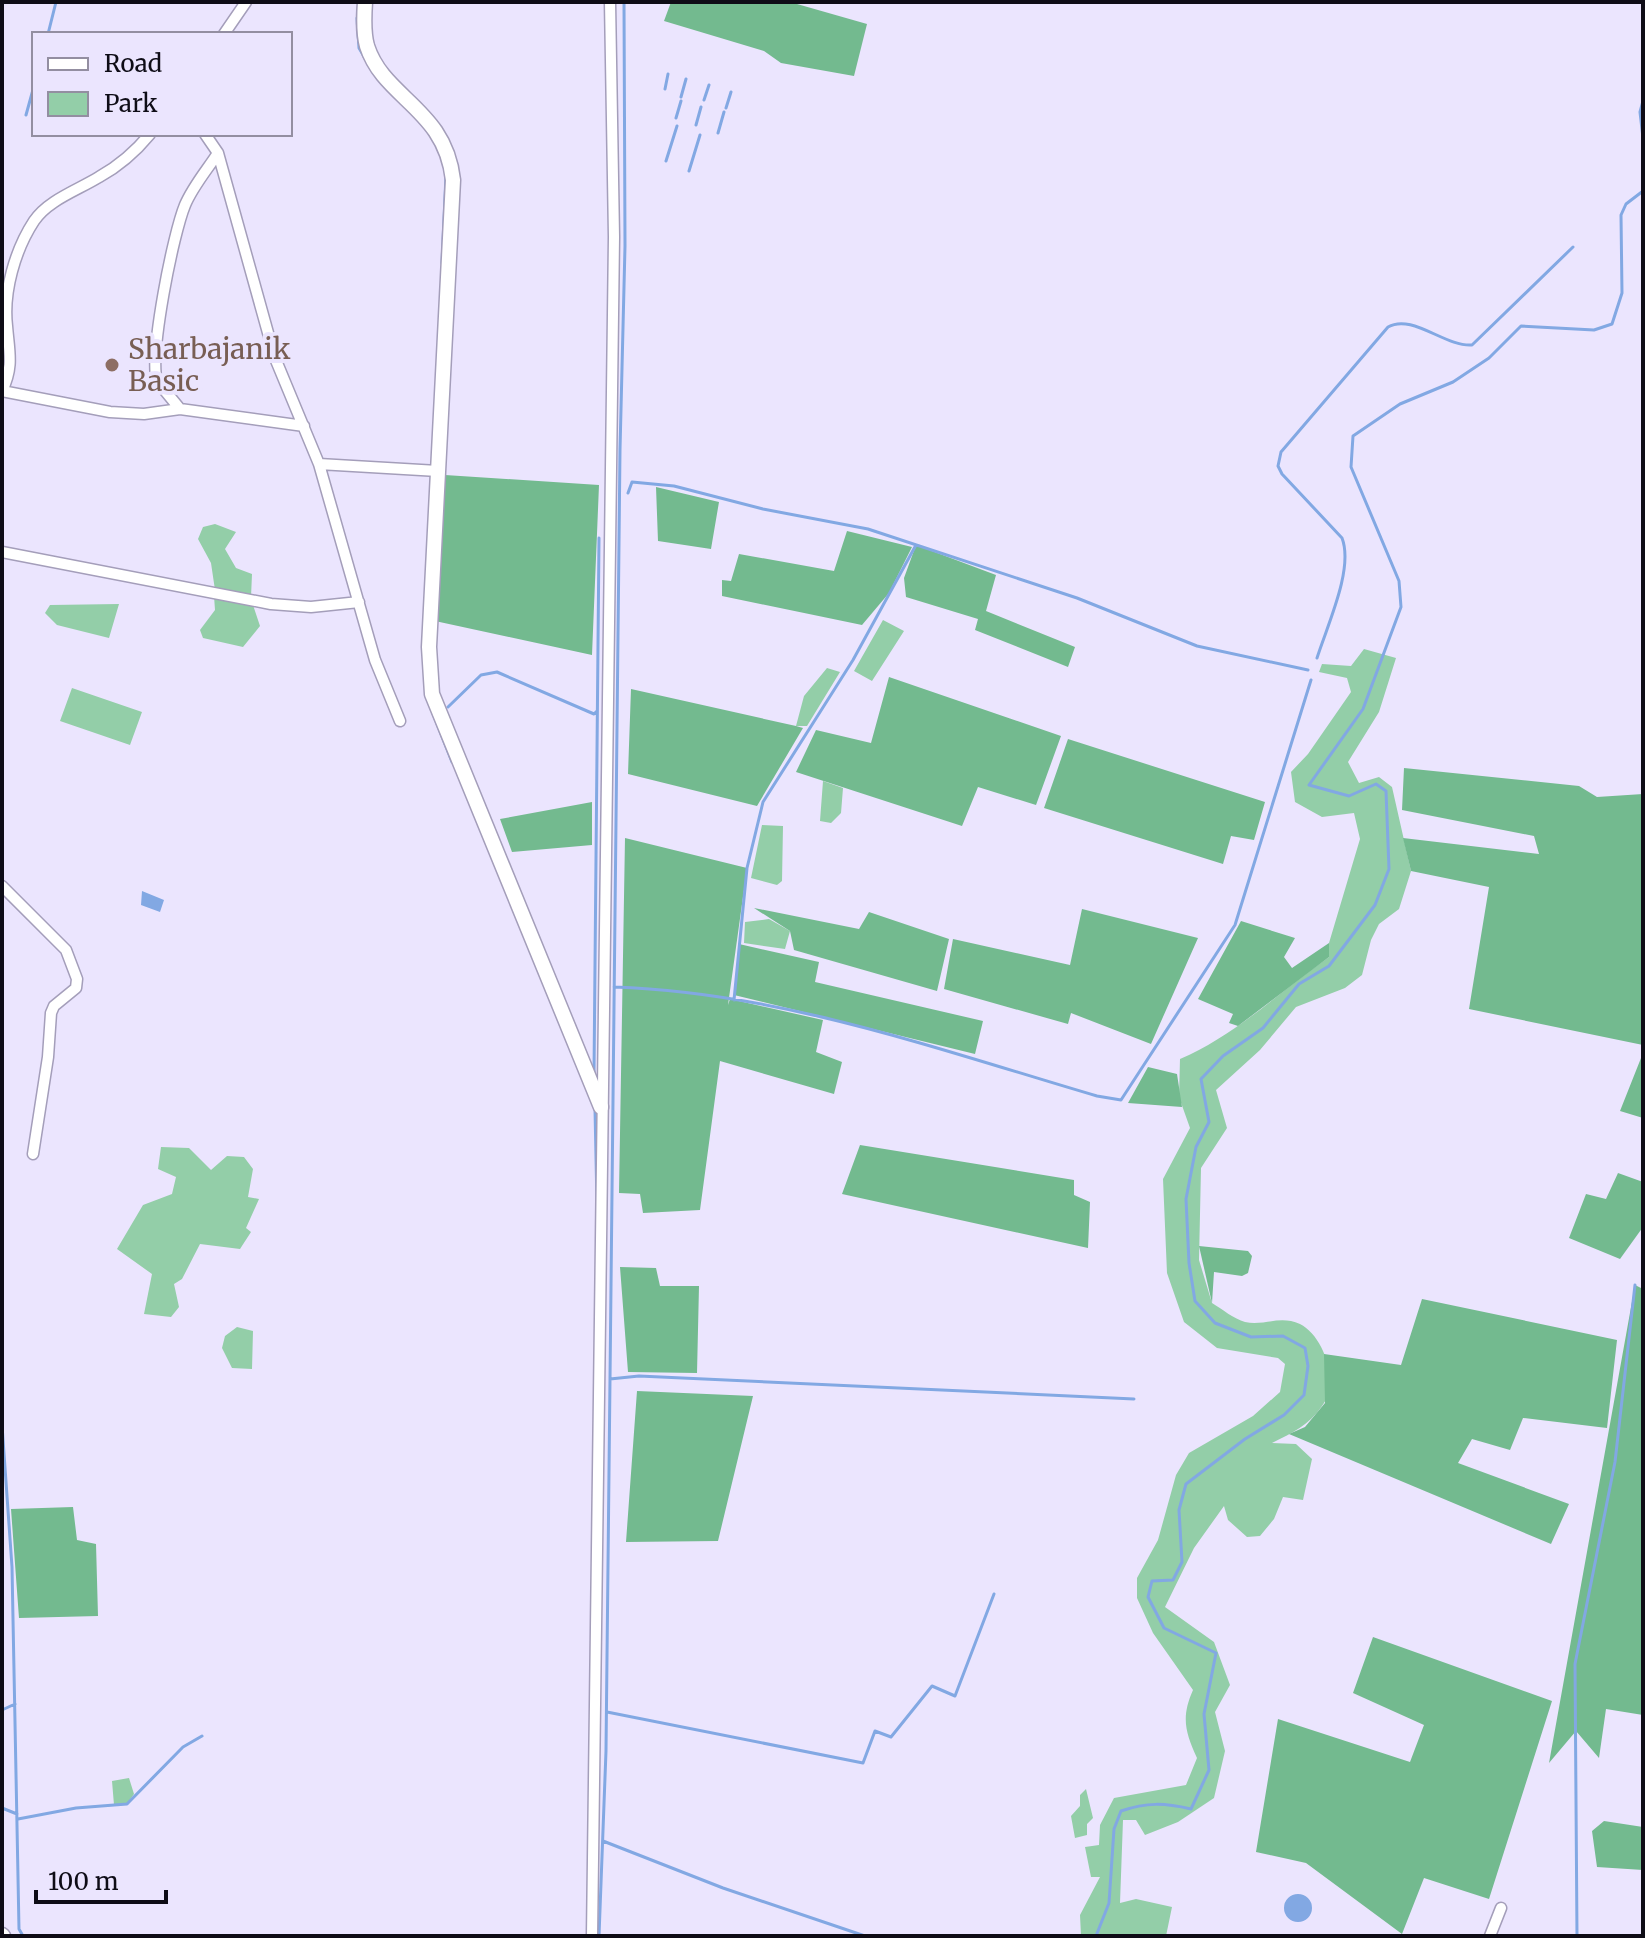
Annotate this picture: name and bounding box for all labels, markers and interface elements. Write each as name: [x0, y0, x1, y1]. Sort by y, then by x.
legend: [32, 32, 292, 136]
text: Road: [104, 48, 162, 79]
text: Park: [104, 88, 158, 119]
place label: Sharbajanik Basic: [128, 331, 291, 399]
marker: Sharbajanik Basic: [103, 356, 121, 374]
scale bar: [36, 1854, 166, 1904]
text: 100 m: [48, 1866, 119, 1897]

